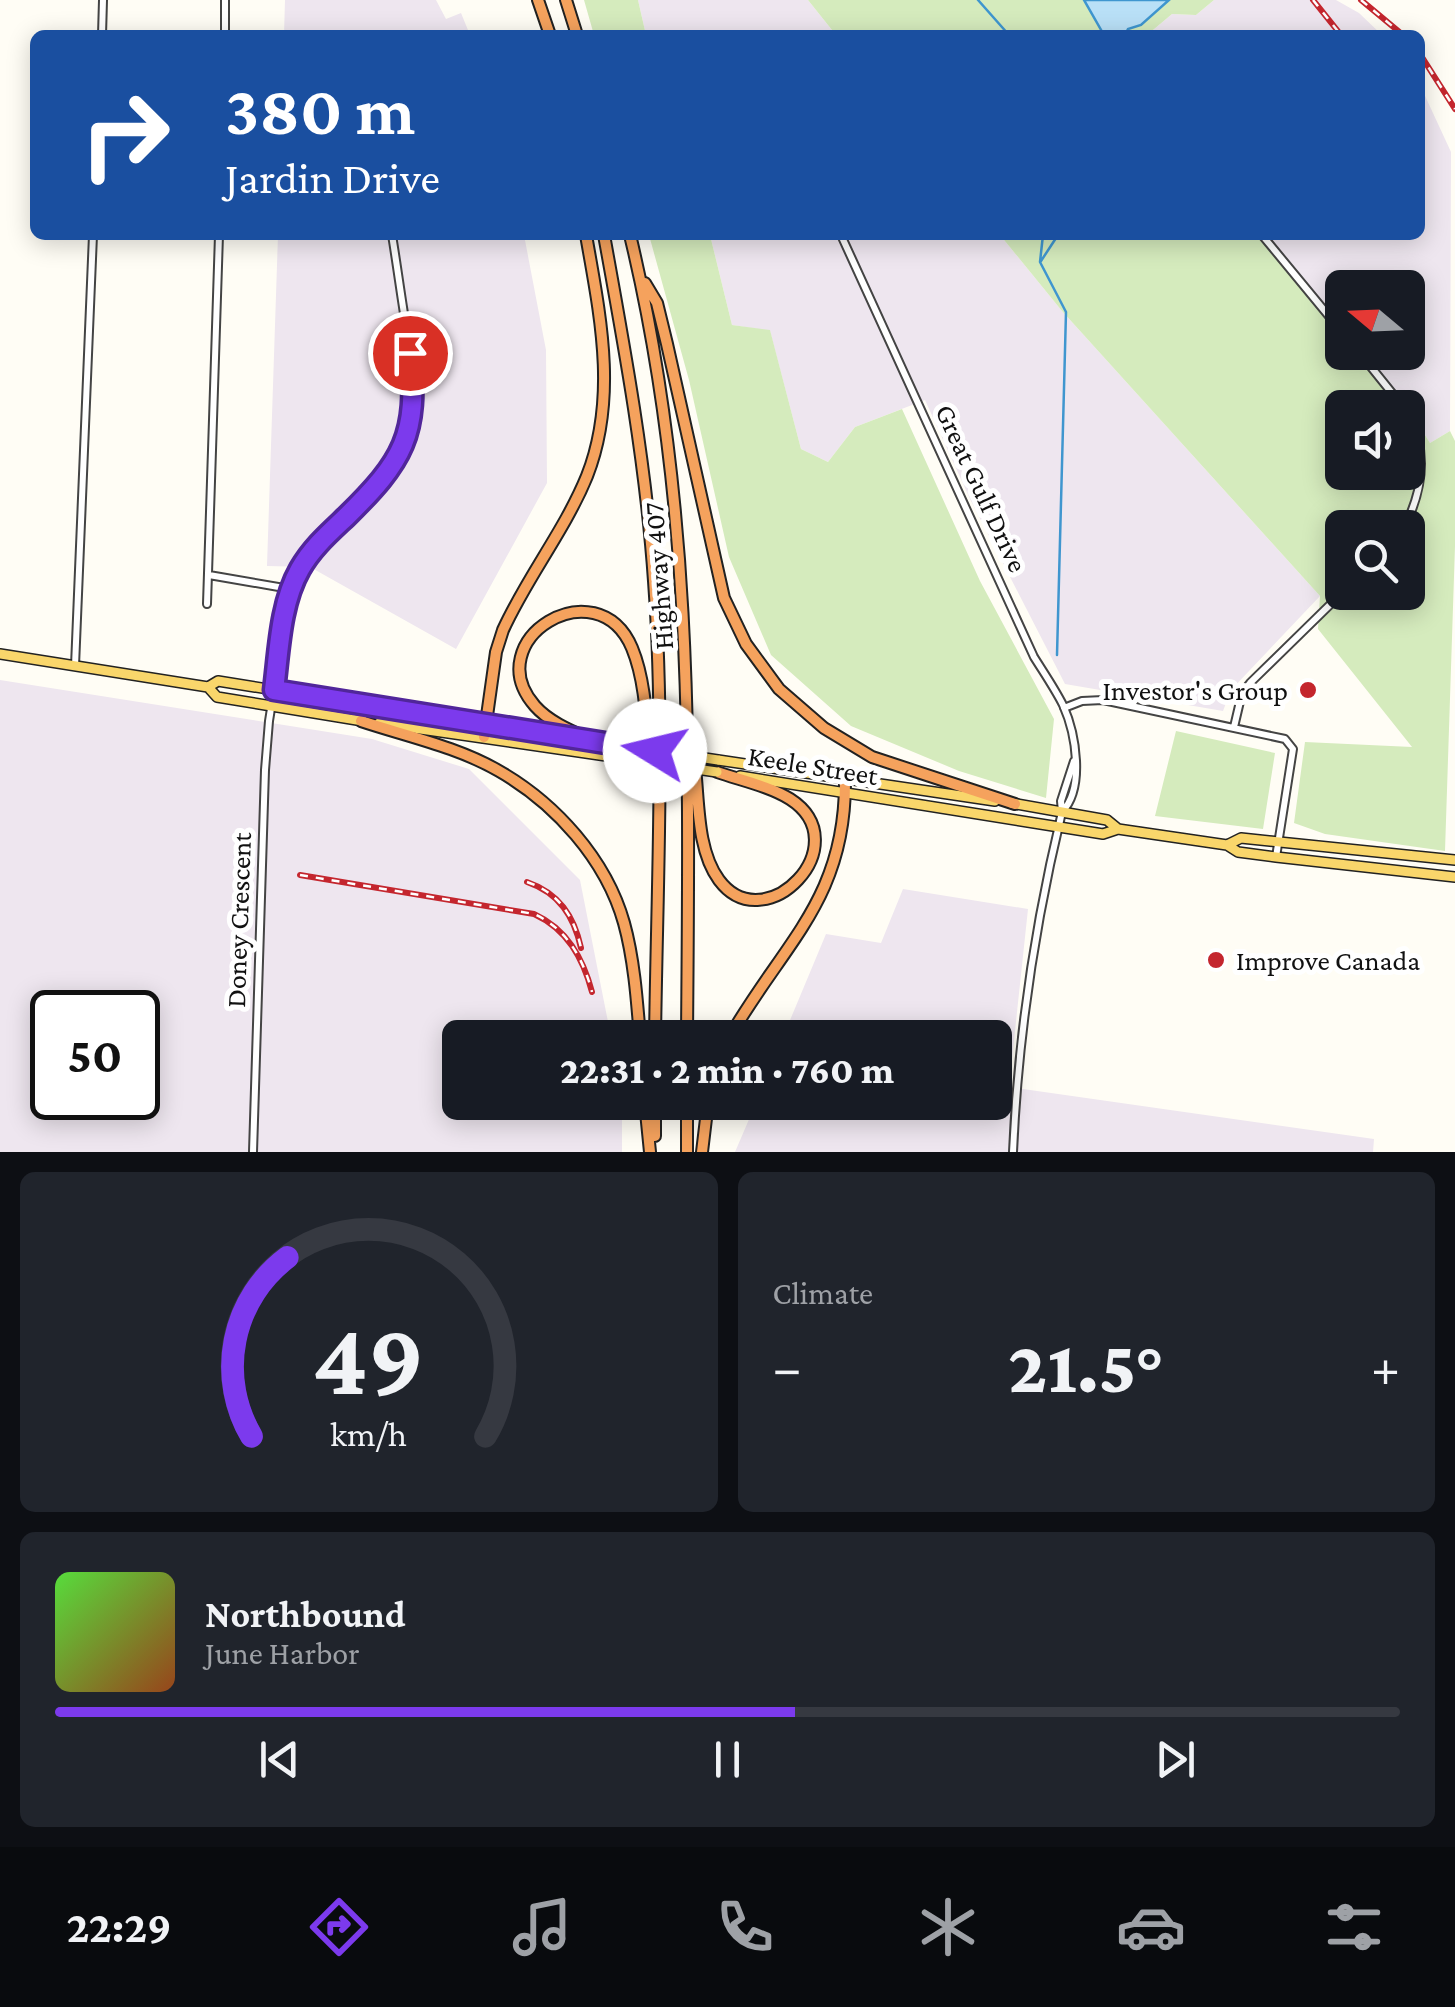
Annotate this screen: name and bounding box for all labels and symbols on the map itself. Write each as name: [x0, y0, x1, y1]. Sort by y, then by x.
north arrow: [1325, 270, 1425, 370]
pin: [368, 311, 453, 396]
street label: Great Gulf Drive: [929, 400, 1034, 577]
street label: Highway 407: [638, 501, 679, 651]
place label: Investor's Group: [1103, 675, 1288, 706]
marker: Investor's Group: [1297, 679, 1319, 701]
position arrow: [603, 699, 707, 803]
street label: Keele Street: [746, 740, 881, 791]
street label: Doney Crescent: [220, 831, 257, 1008]
place label: Improve Canada: [1236, 945, 1420, 976]
marker: Improve Canada: [1205, 949, 1227, 971]
speed limit sign: 50: [30, 990, 160, 1120]

